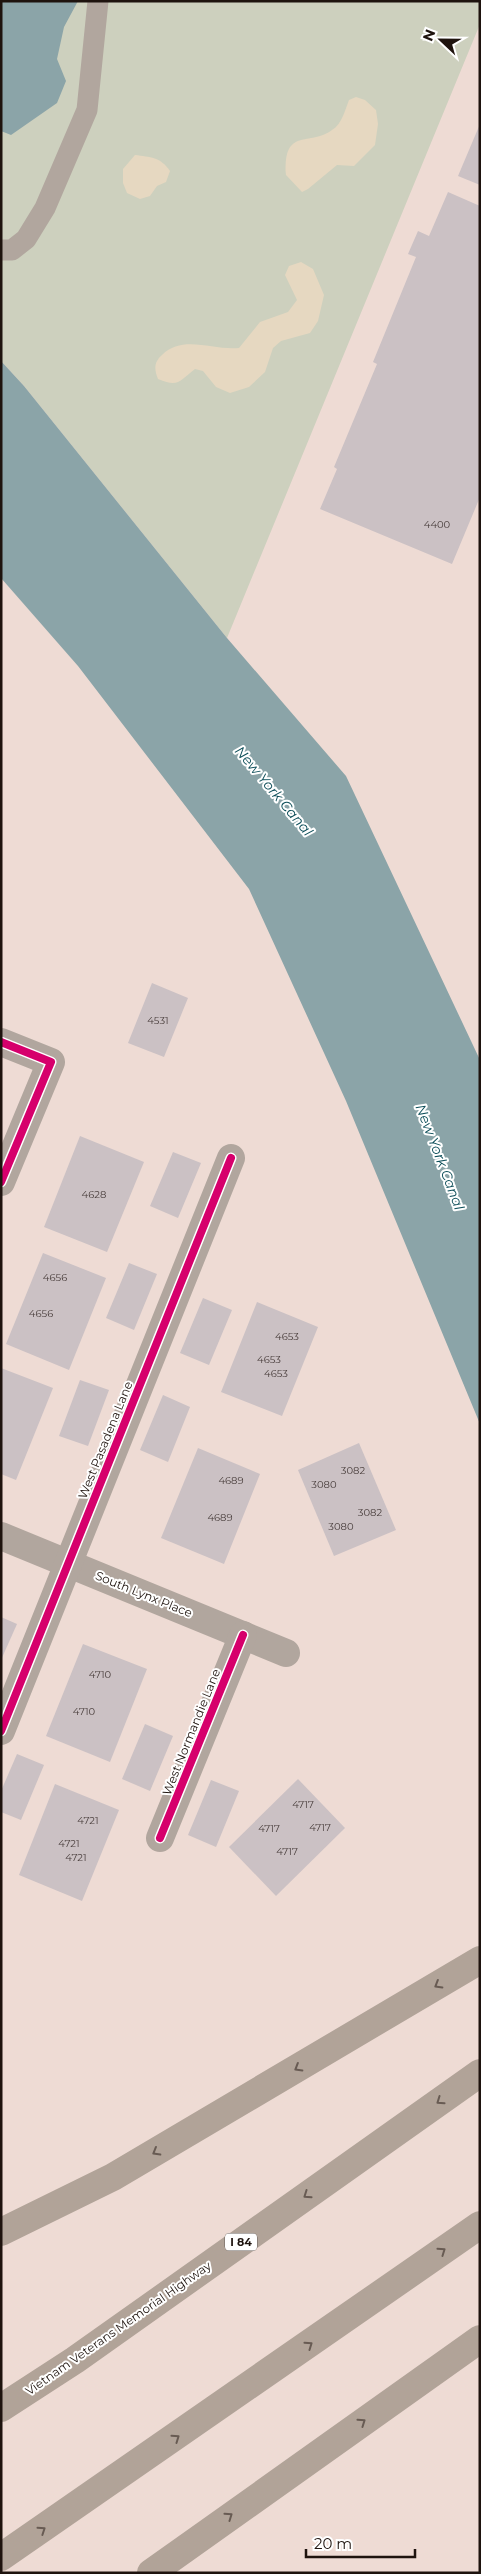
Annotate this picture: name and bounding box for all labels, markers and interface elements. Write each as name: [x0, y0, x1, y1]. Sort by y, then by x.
north arrow: [416, 15, 466, 65]
text: N: [418, 27, 439, 44]
house number: 4400: [424, 518, 451, 531]
water label: New York Canal: [231, 742, 317, 840]
house number: 4531: [147, 1014, 169, 1027]
water label: New York Canal: [411, 1101, 469, 1213]
house number: 4628: [82, 1188, 106, 1201]
house number: 4656: [43, 1271, 67, 1284]
house number: 4656: [29, 1307, 53, 1320]
house number: 4653: [275, 1330, 299, 1343]
house number: 4653: [257, 1353, 281, 1366]
house number: 4653: [264, 1367, 288, 1380]
street label: West Pasadena Lane: [75, 1379, 135, 1501]
house number: 3082: [341, 1464, 365, 1477]
house number: 4689: [218, 1474, 244, 1487]
house number: 3080: [311, 1478, 337, 1491]
house number: 3082: [358, 1506, 382, 1519]
house number: 4689: [207, 1511, 233, 1524]
house number: 3080: [328, 1520, 354, 1533]
street label: South Lynx Place: [93, 1568, 195, 1620]
street label: West Normandie Lane: [159, 1667, 223, 1797]
house number: 4710: [89, 1668, 112, 1681]
house number: 4710: [73, 1705, 96, 1718]
house number: 4717: [292, 1798, 314, 1811]
house number: 4721: [77, 1814, 99, 1827]
house number: 4717: [309, 1821, 331, 1834]
house number: 4717: [258, 1822, 280, 1835]
house number: 4721: [58, 1837, 80, 1850]
house number: 4717: [276, 1845, 298, 1858]
house number: 4721: [65, 1851, 87, 1864]
one-way arrow: [434, 1979, 443, 1989]
one-way arrow: [294, 2061, 303, 2071]
one-way arrow: [436, 2095, 446, 2104]
one-way arrow: [152, 2145, 161, 2155]
one-way arrow: [303, 2189, 313, 2198]
road number: I 84: [225, 2234, 257, 2250]
one-way arrow: [436, 2248, 446, 2257]
street label: Vietnam Veterans Memorial Highway: [22, 2258, 214, 2398]
one-way arrow: [303, 2342, 312, 2350]
one-way arrow: [356, 2419, 366, 2428]
one-way arrow: [170, 2435, 179, 2444]
one-way arrow: [224, 2513, 233, 2522]
one-way arrow: [36, 2526, 45, 2536]
scale bar: [306, 2526, 415, 2558]
text: 20 m: [314, 2534, 352, 2553]

